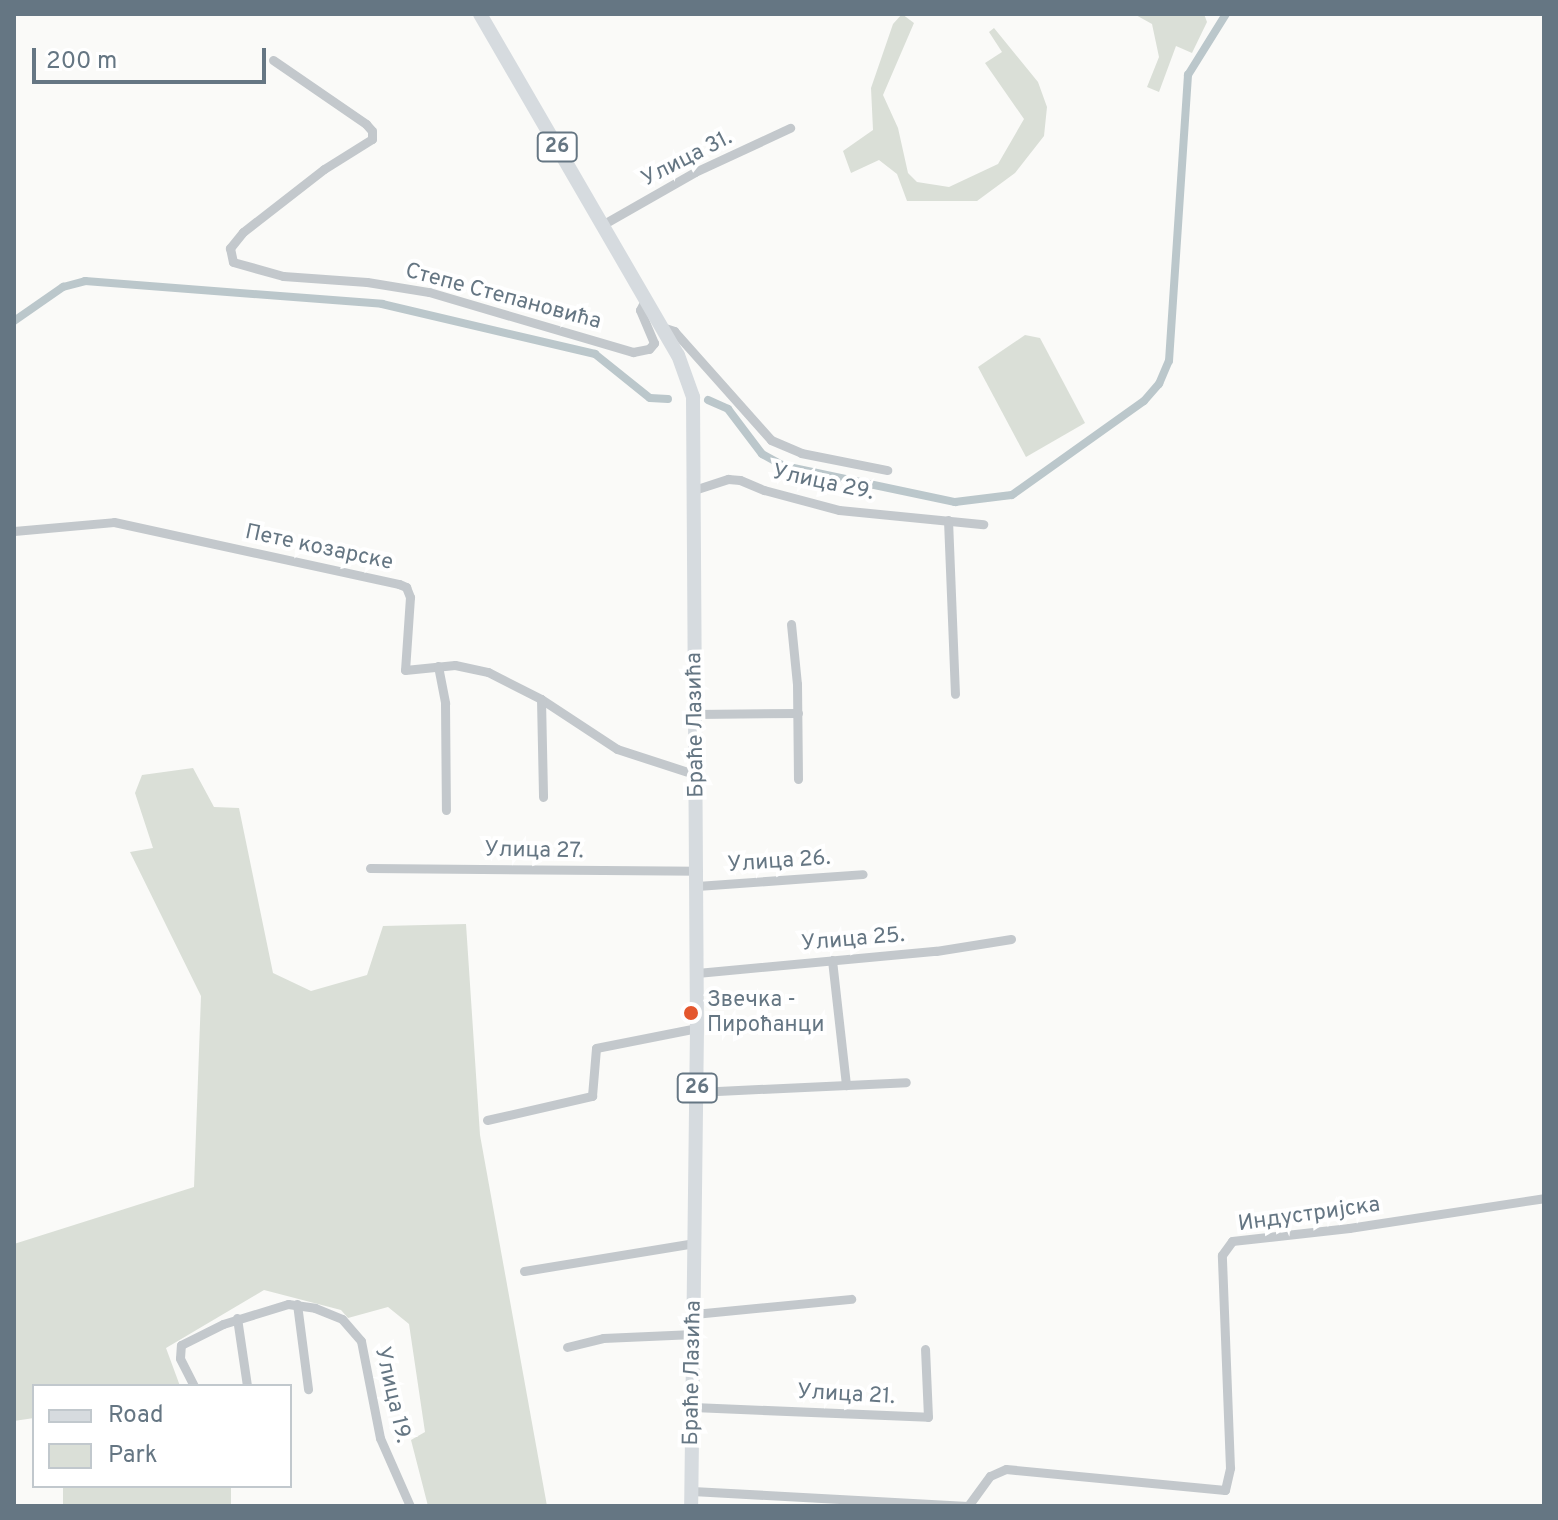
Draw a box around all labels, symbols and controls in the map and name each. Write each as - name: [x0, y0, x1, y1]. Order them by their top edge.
- scale bar: [36, 32, 270, 82]
- text: 200 m: [46, 47, 117, 77]
- street label: Улица 31.: [637, 125, 737, 193]
- road number: 26: [535, 131, 579, 163]
- street label: Степе Степановића: [402, 258, 604, 336]
- street label: Улица 29.: [770, 459, 876, 507]
- street label: Пете козарске: [243, 519, 395, 577]
- street label: Браће Лазића: [682, 652, 710, 798]
- street label: Улица 27.: [484, 837, 584, 865]
- street label: Улица 26.: [727, 845, 831, 879]
- street label: Улица 25.: [800, 922, 906, 958]
- place label: Звечка - Пироћанци: [707, 987, 824, 1038]
- marker: Звечка - Пироћанци: [682, 1004, 700, 1022]
- road number: 26: [675, 1072, 719, 1104]
- street label: Индустријска: [1236, 1192, 1382, 1238]
- street label: Браће Лазића: [679, 1300, 707, 1446]
- street label: Улица 19.: [368, 1344, 416, 1446]
- street label: Улица 21.: [796, 1379, 896, 1411]
- legend: [32, 1384, 292, 1488]
- text: Road: [108, 1401, 164, 1431]
- text: Park: [108, 1441, 158, 1471]

